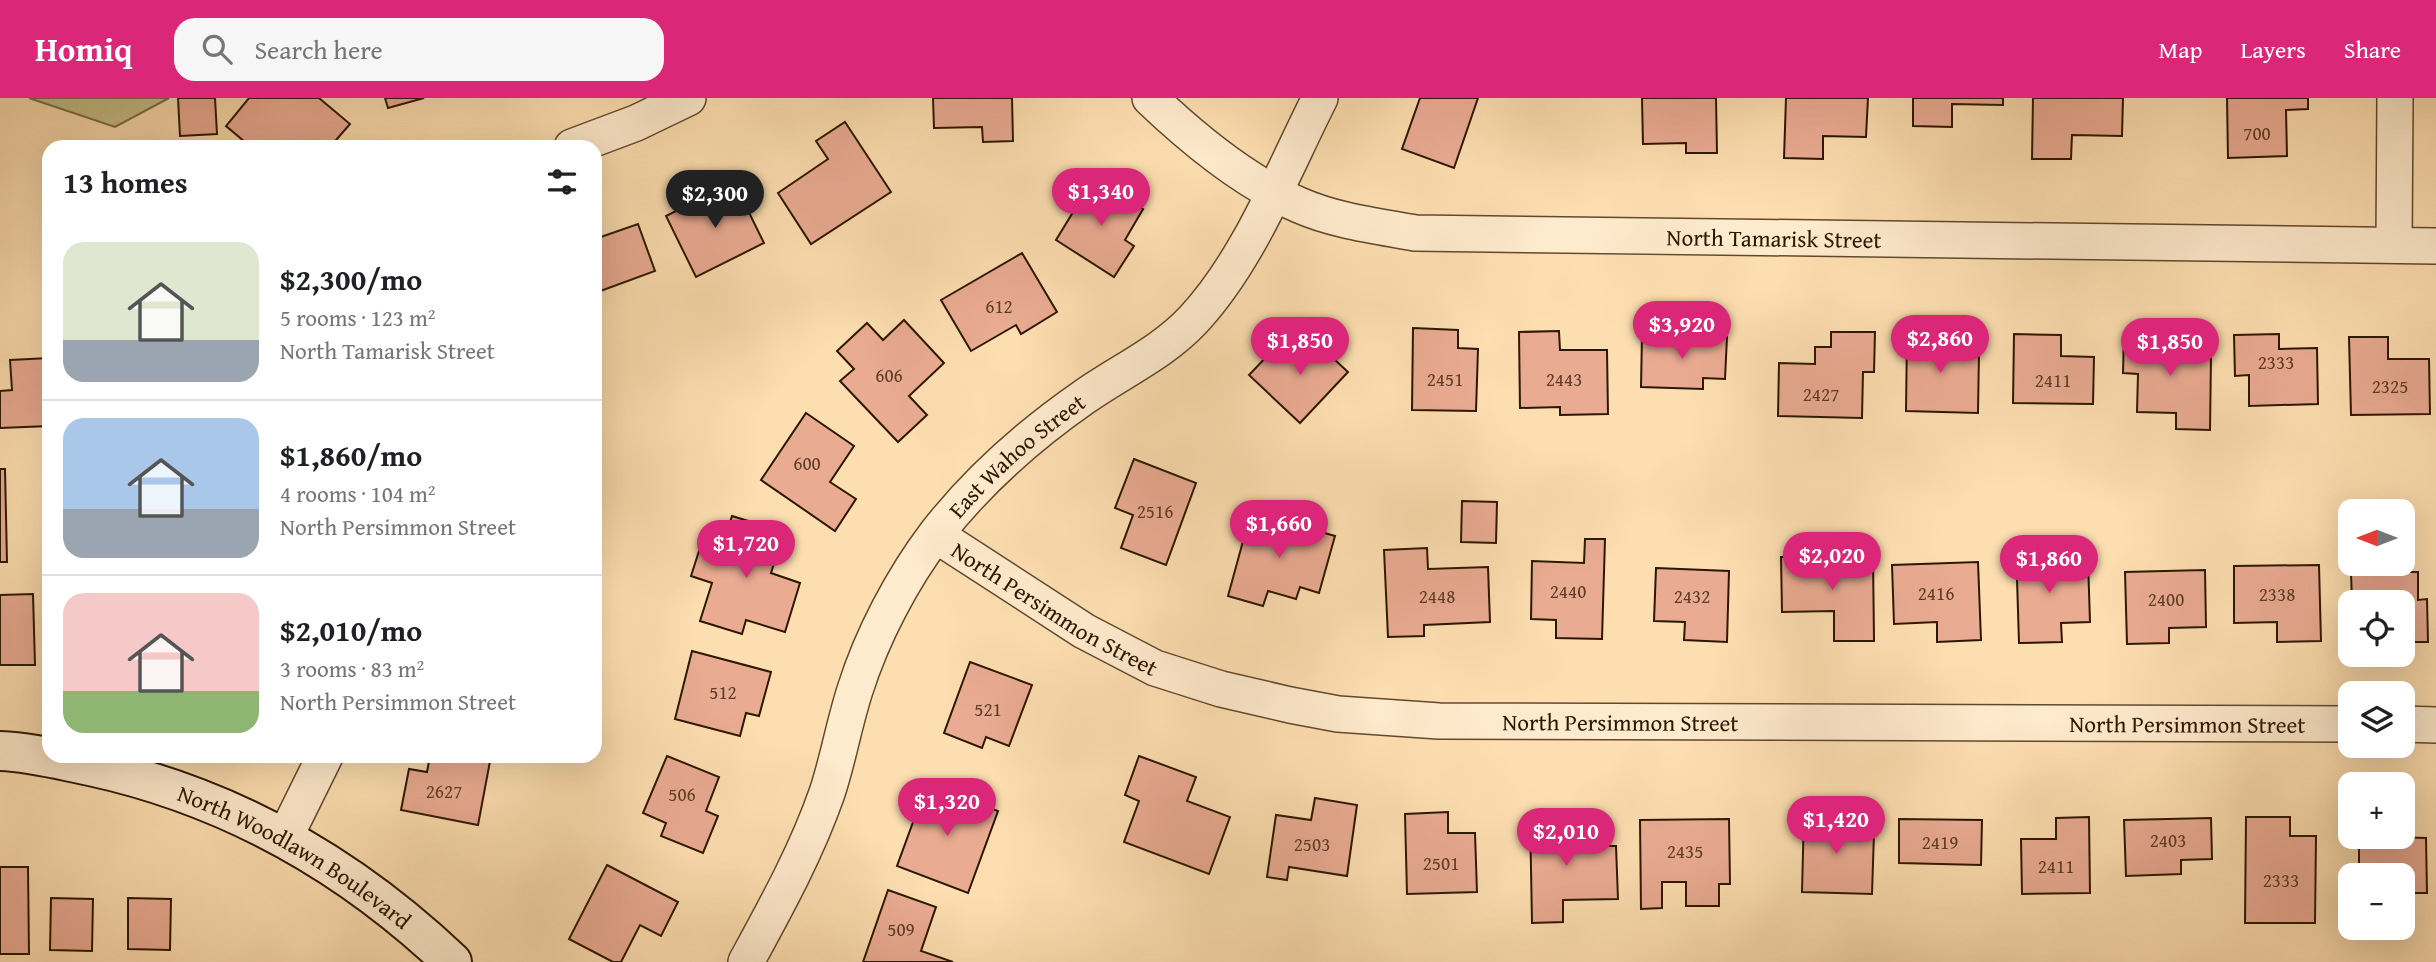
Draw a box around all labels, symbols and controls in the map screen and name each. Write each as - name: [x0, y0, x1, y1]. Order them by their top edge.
- search box: [174, 18, 664, 81]
- text: Homiq: [35, 25, 132, 73]
- icon: search: [198, 30, 236, 68]
- text: Search here: [254, 30, 383, 69]
- text: Map: [2159, 32, 2202, 67]
- text: Layers: [2240, 32, 2306, 67]
- text: Share: [2344, 32, 2401, 67]
- house number: 700: [2243, 119, 2271, 147]
- text: 13 homes: [63, 160, 188, 204]
- icon: filters: [543, 163, 581, 201]
- pin: $1,340: [1044, 169, 1158, 228]
- pin: $2,300: [658, 170, 772, 230]
- text: $1,340: [1068, 174, 1134, 207]
- text: $2,300: [682, 176, 748, 209]
- street label: North Tamarisk Street: [1666, 220, 1882, 255]
- text: $2,300/mo: [280, 257, 422, 301]
- icon: home: [119, 270, 203, 354]
- house number: 612: [985, 292, 1013, 320]
- text: 5 rooms · 123 m²: [280, 301, 435, 334]
- pin: $3,920: [1625, 302, 1739, 361]
- text: $3,920: [1649, 307, 1715, 340]
- pin: $2,860: [1883, 316, 1997, 375]
- pin: $1,850: [1243, 317, 1357, 377]
- pin: $1,850: [2113, 318, 2227, 378]
- text: $2,860: [1907, 321, 1973, 354]
- text: $1,850: [1267, 323, 1333, 356]
- text: $1,850: [2137, 324, 2203, 357]
- text: North Tamarisk Street: [280, 334, 495, 367]
- house number: 2333: [2258, 348, 2294, 376]
- house number: 606: [875, 361, 903, 389]
- house number: 2451: [1427, 365, 1463, 393]
- house number: 2443: [1546, 365, 1582, 393]
- house number: 2411: [2035, 366, 2071, 394]
- house number: 2325: [2372, 372, 2408, 400]
- house number: 2427: [1803, 380, 1839, 408]
- street label: East Wahoo Street: [940, 385, 1092, 525]
- text: $1,860/mo: [280, 433, 422, 477]
- icon: home: [119, 446, 203, 530]
- house number: 600: [793, 449, 821, 477]
- text: 4 rooms · 104 m²: [280, 477, 435, 510]
- house number: 2516: [1137, 497, 1173, 525]
- north arrow: [2338, 499, 2415, 576]
- map controls: [2338, 499, 2415, 940]
- pin: $1,660: [1222, 500, 1336, 560]
- text: $1,660: [1246, 506, 1312, 539]
- text: North Persimmon Street: [280, 510, 516, 543]
- pin: $1,720: [689, 520, 803, 580]
- text: $1,720: [713, 526, 779, 559]
- pin: $2,020: [1775, 532, 1889, 592]
- street label: North Persimmon Street: [945, 533, 1164, 683]
- pin: $1,860: [1992, 536, 2106, 595]
- text: $2,020: [1799, 538, 1865, 571]
- text: $1,860: [2016, 541, 2082, 574]
- house number: 2440: [1550, 577, 1586, 605]
- house number: 2416: [1918, 579, 1954, 607]
- house number: 2338: [2259, 580, 2295, 608]
- house number: 2448: [1419, 582, 1455, 610]
- house number: 2432: [1674, 582, 1710, 610]
- house number: 2400: [2148, 585, 2184, 613]
- button: locate: [2338, 590, 2415, 667]
- text: $2,010/mo: [280, 608, 422, 652]
- icon: home: [119, 621, 203, 705]
- text: 3 rooms · 83 m²: [280, 652, 424, 685]
- house number: 512: [709, 678, 737, 706]
- button: layers: [2338, 681, 2415, 758]
- text: North Persimmon Street: [280, 685, 516, 718]
- house number: 521: [974, 695, 1002, 723]
- street label: North Persimmon Street: [1502, 705, 1739, 738]
- street label: North Persimmon Street: [2069, 707, 2306, 740]
- button: +: [2338, 772, 2415, 849]
- street label: North Woodlawn Boulevard: [173, 776, 420, 937]
- house number: 2627: [426, 777, 462, 805]
- pin: $1,320: [890, 778, 1004, 838]
- house number: 506: [668, 780, 696, 808]
- text: $1,320: [914, 784, 980, 817]
- pin: $1,420: [1779, 796, 1893, 856]
- text: $1,420: [1803, 802, 1869, 835]
- pin: $2,010: [1509, 808, 1623, 868]
- text: $2,010: [1533, 814, 1599, 847]
- house number: 2403: [2150, 826, 2186, 854]
- house number: 2419: [1922, 828, 1958, 856]
- house number: 2503: [1294, 830, 1330, 858]
- house number: 2435: [1667, 837, 1703, 865]
- house number: 2501: [1423, 849, 1459, 877]
- house number: 2411: [2038, 852, 2074, 880]
- button: −: [2338, 863, 2415, 940]
- house number: 2333: [2263, 866, 2299, 894]
- house number: 509: [887, 915, 915, 943]

